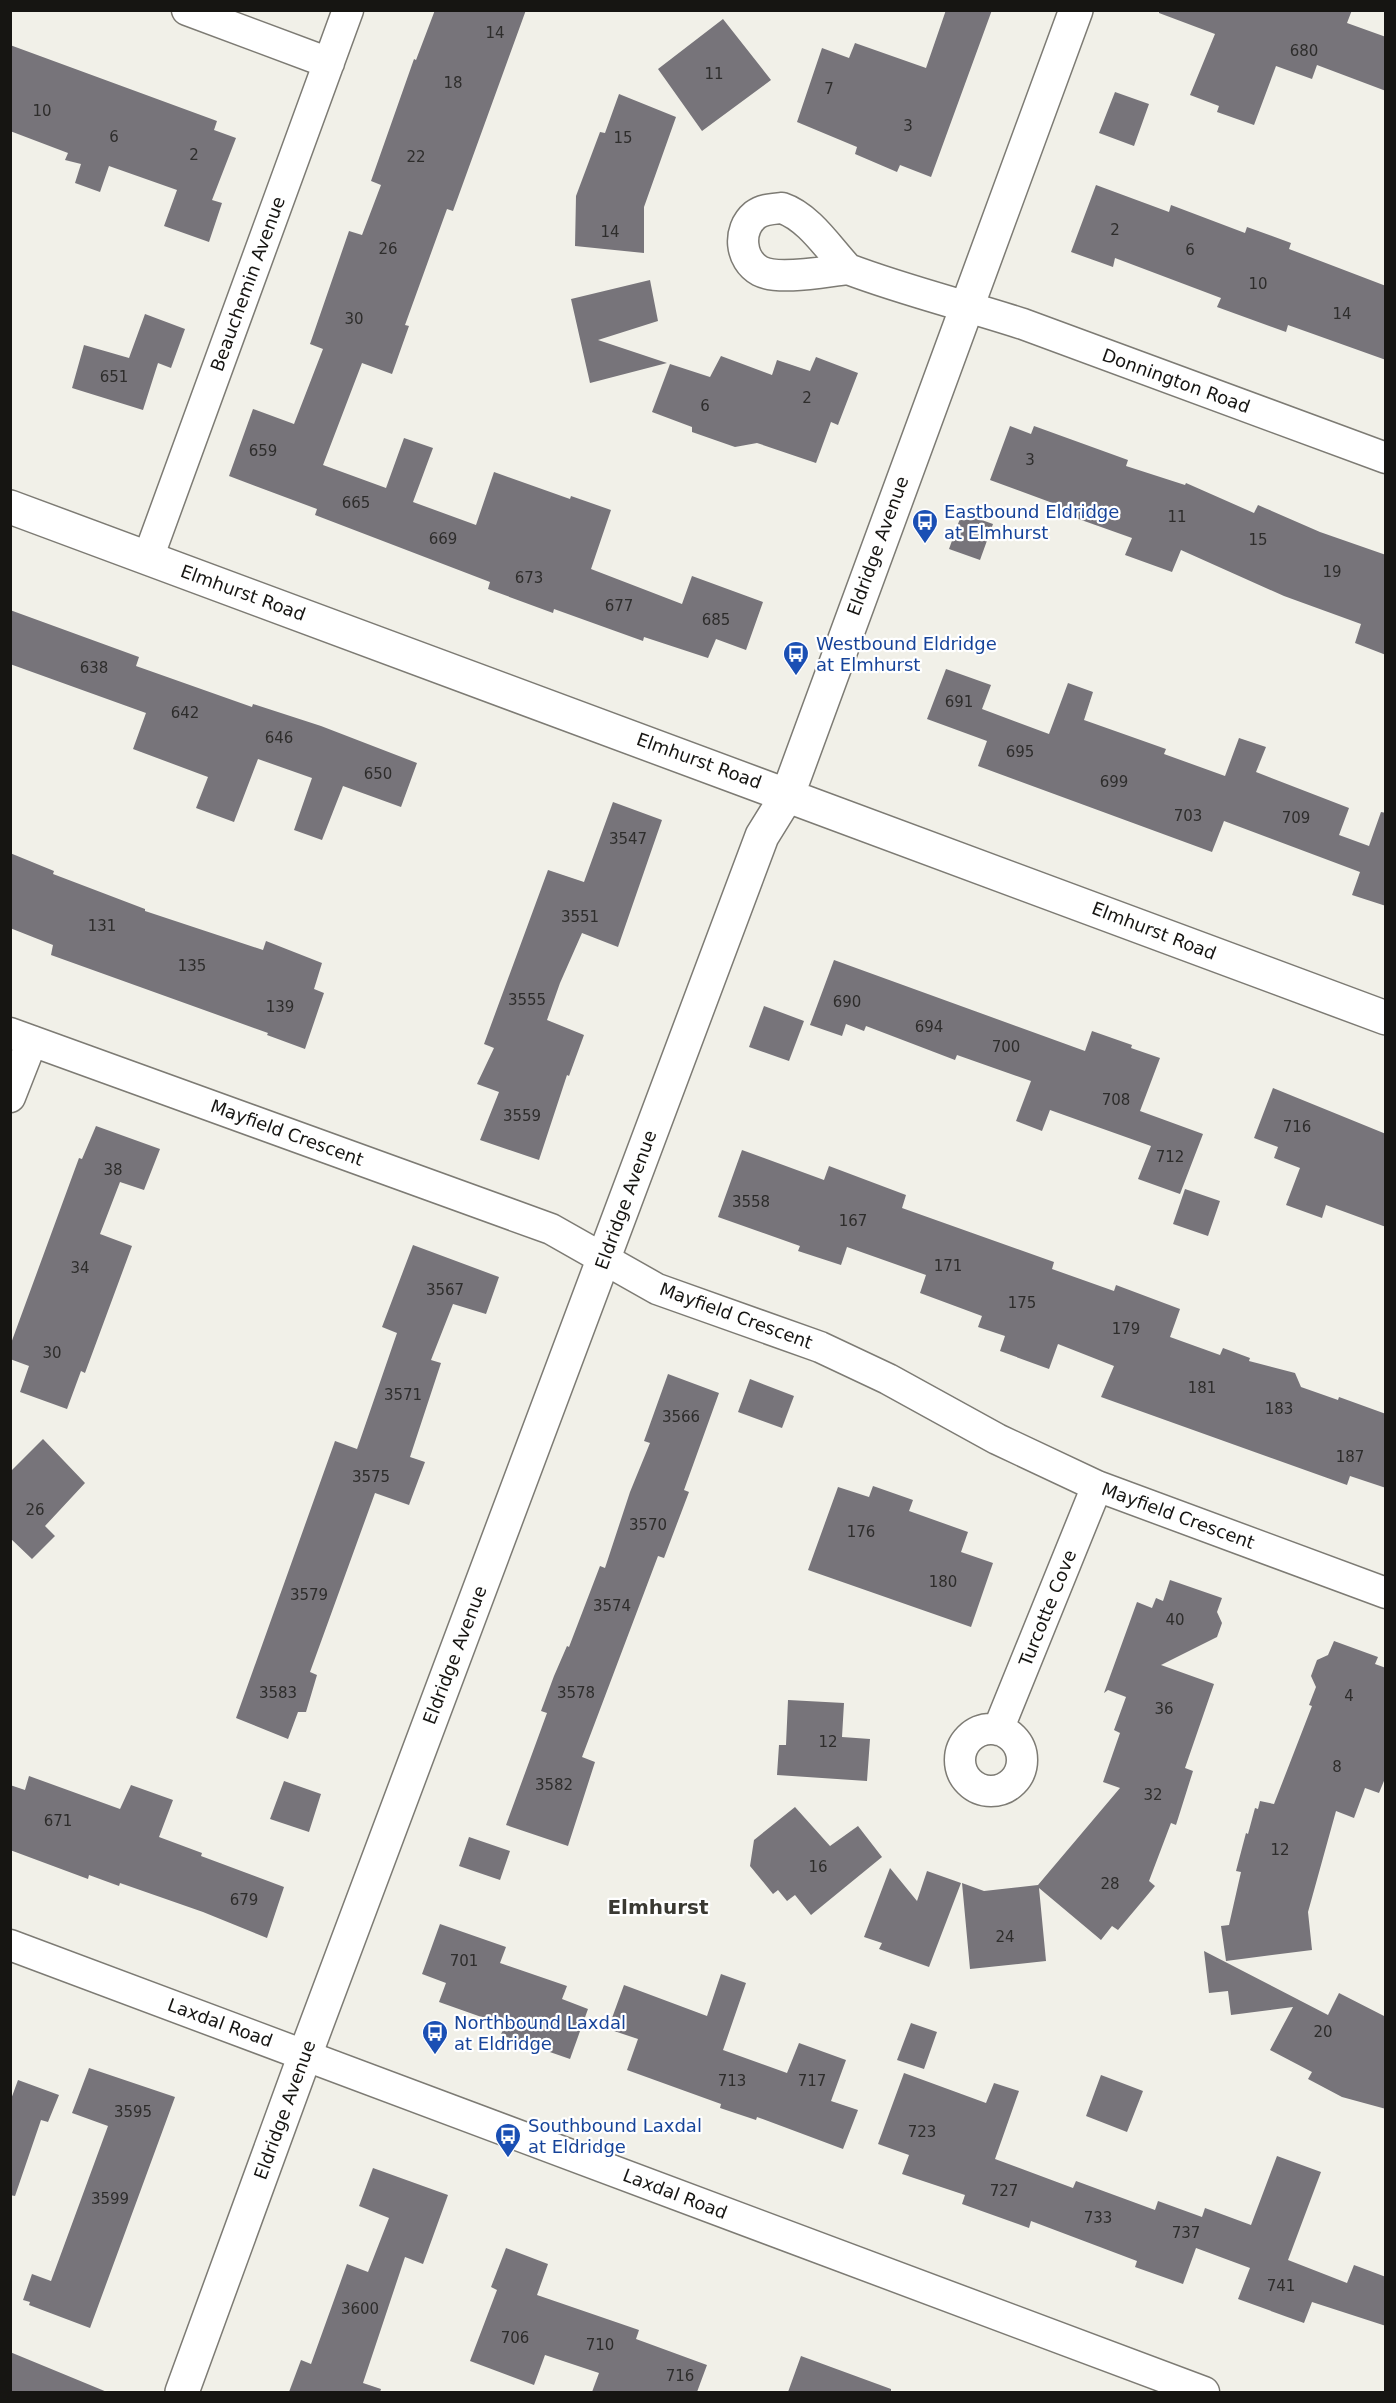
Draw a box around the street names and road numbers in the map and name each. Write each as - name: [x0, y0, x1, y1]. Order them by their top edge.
- street label: Beauchemin Avenue: [206, 193, 289, 374]
- street label: Donnington Road: [1099, 344, 1253, 417]
- street label: Eldridge Avenue: [843, 473, 912, 618]
- street label: Elmhurst Road: [178, 560, 309, 625]
- street label: Elmhurst Road: [634, 728, 765, 793]
- street label: Elmhurst Road: [1089, 897, 1219, 964]
- street label: Mayfield Crescent: [208, 1095, 367, 1170]
- street label: Eldridge Avenue: [591, 1127, 660, 1272]
- street label: Mayfield Crescent: [657, 1278, 816, 1353]
- street label: Mayfield Crescent: [1099, 1478, 1258, 1553]
- street label: Turcotte Cove: [1014, 1546, 1080, 1670]
- street label: Eldridge Avenue: [418, 1583, 491, 1727]
- street label: Laxdal Road: [165, 1994, 275, 2051]
- street label: Eldridge Avenue: [250, 2037, 319, 2182]
- street label: Laxdal Road: [620, 2164, 730, 2223]

